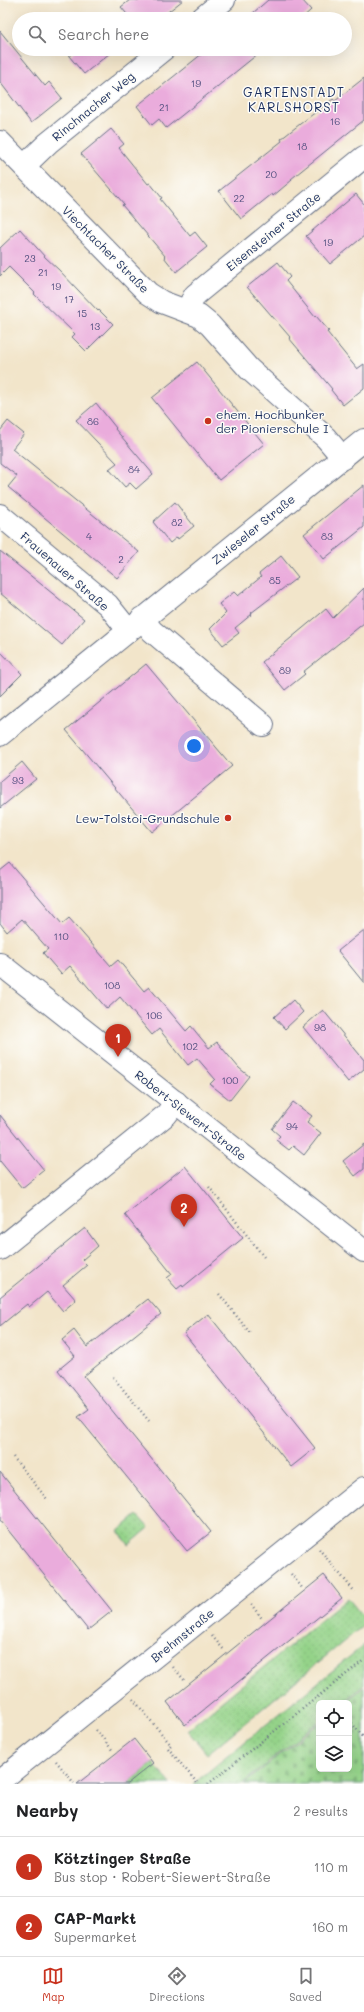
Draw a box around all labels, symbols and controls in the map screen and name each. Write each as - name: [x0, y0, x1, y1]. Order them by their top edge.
- search box: [12, 12, 352, 56]
- icon: search: [26, 23, 48, 45]
- text: Search here: [58, 24, 149, 44]
- street label: Rinchnacher Weg: [48, 68, 138, 144]
- house number: 19: [191, 76, 201, 90]
- district label: GARTENSTADT KARLSHORST: [243, 83, 345, 115]
- house number: 21: [159, 100, 169, 114]
- house number: 16: [330, 114, 340, 128]
- house number: 18: [297, 139, 307, 153]
- house number: 20: [265, 167, 277, 181]
- street label: Eisensteiner Straße: [222, 188, 324, 274]
- house number: 22: [233, 191, 245, 205]
- street label: Viechtacher Straße: [59, 202, 153, 296]
- house number: 19: [323, 235, 333, 249]
- house number: 23: [24, 251, 36, 265]
- house number: 21: [38, 265, 48, 279]
- house number: 19: [51, 279, 61, 293]
- house number: 17: [64, 292, 74, 306]
- house number: 15: [77, 306, 87, 320]
- house number: 13: [90, 319, 100, 333]
- place label: ehem. Hochbunker der Pionierschule I: [216, 406, 329, 436]
- house number: 86: [87, 414, 99, 428]
- marker: ehem. Hochbunker der Pionierschule I: [203, 416, 213, 426]
- house number: 84: [128, 462, 140, 476]
- street label: Zwieseler Straße: [208, 490, 298, 568]
- house number: 82: [171, 515, 183, 529]
- street label: Frauenauer Straße: [17, 528, 113, 614]
- house number: 4: [86, 529, 92, 543]
- house number: 83: [321, 529, 333, 543]
- house number: 2: [118, 552, 124, 566]
- house number: 85: [269, 573, 281, 587]
- house number: 89: [279, 663, 291, 677]
- your location: [184, 736, 204, 756]
- house number: 93: [12, 773, 24, 787]
- place label: Lew-Tolstoi-Grundschule: [76, 810, 220, 826]
- marker: Lew-Tolstoi-Grundschule: [223, 813, 233, 823]
- house number: 110: [53, 929, 69, 943]
- house number: 108: [104, 978, 120, 992]
- house number: 106: [146, 1008, 162, 1022]
- house number: 98: [314, 1020, 326, 1034]
- pin: 1: [105, 1024, 131, 1057]
- house number: 102: [182, 1039, 198, 1053]
- street label: Robert-Siewert-Straße: [132, 1066, 250, 1164]
- house number: 100: [222, 1073, 238, 1087]
- house number: 94: [286, 1119, 298, 1133]
- pin: 2: [171, 1194, 197, 1227]
- street label: Brehmstraße: [147, 1605, 217, 1665]
- map controls: [316, 1700, 352, 1772]
- button: locate: [316, 1700, 352, 1736]
- button: layers: [316, 1736, 352, 1772]
- text: Nearby: [16, 1799, 78, 1821]
- text: 2 results: [293, 1802, 348, 1819]
- text: Kötztinger Straße: [54, 1848, 191, 1868]
- text: 1: [26, 1858, 32, 1875]
- text: 110 m: [314, 1858, 348, 1875]
- text: Bus stop · Robert-Siewert-Straße: [54, 1868, 271, 1885]
- text: CAP-Markt: [54, 1908, 136, 1928]
- text: 2: [25, 1918, 33, 1935]
- text: 160 m: [312, 1918, 348, 1935]
- text: Supermarket: [54, 1928, 137, 1945]
- tab: Map: [42, 1965, 65, 2004]
- tab: Directions: [149, 1965, 205, 2004]
- tab: Saved: [289, 1965, 322, 2004]

